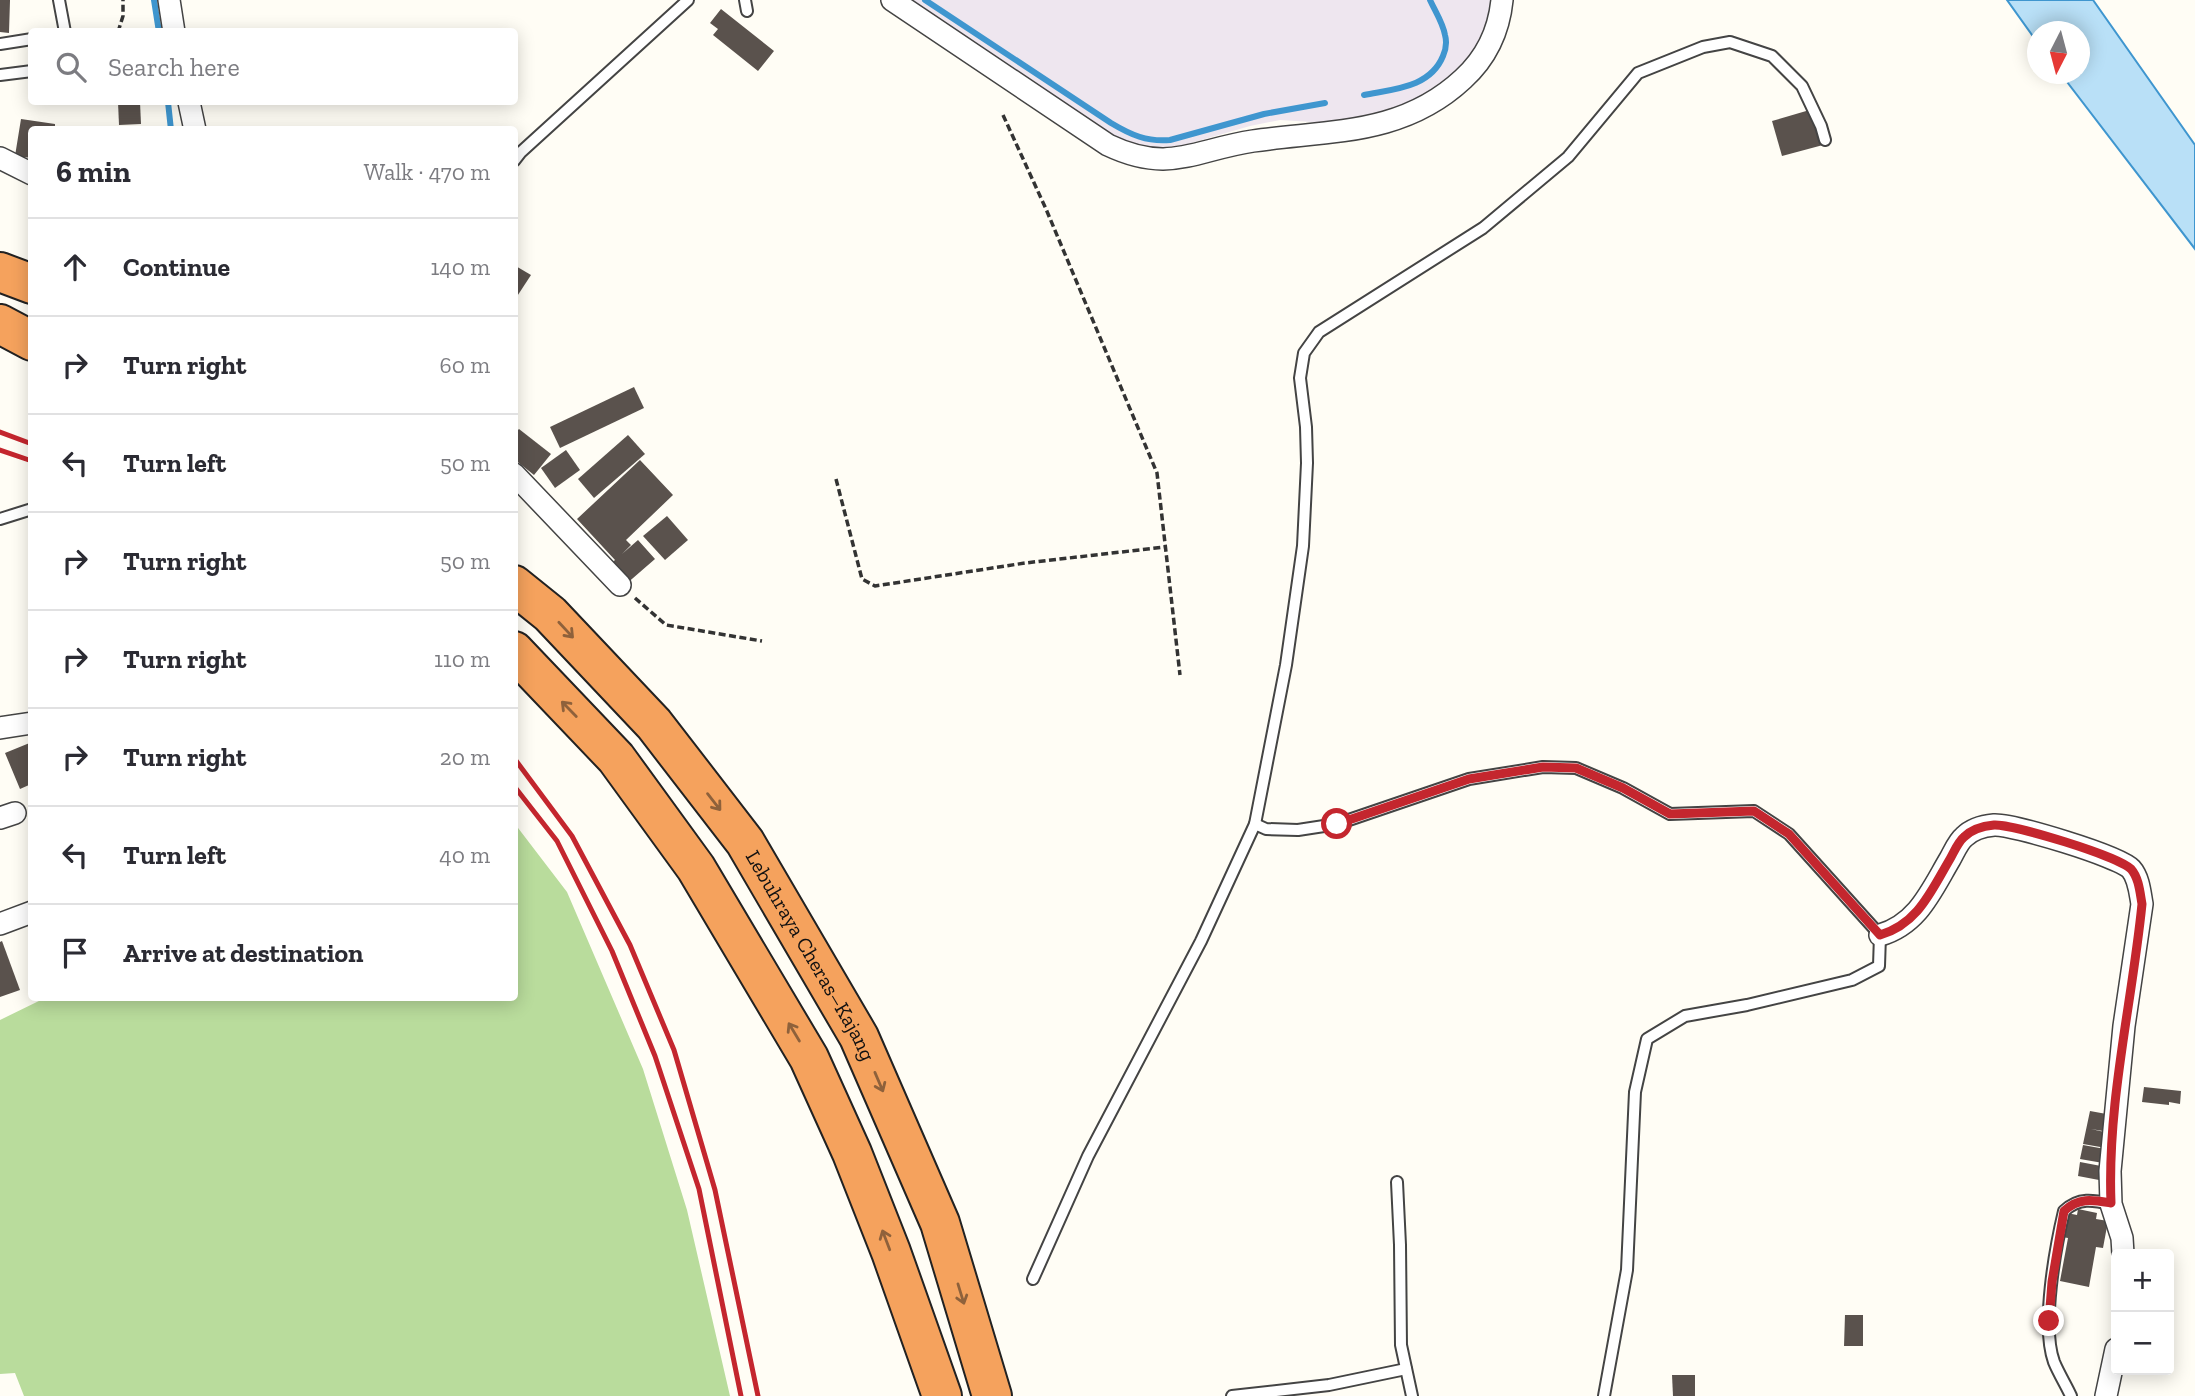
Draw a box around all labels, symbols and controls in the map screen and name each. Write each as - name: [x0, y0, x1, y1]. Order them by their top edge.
- north arrow: [2027, 21, 2090, 84]
- search box: [28, 28, 518, 105]
- icon: search: [52, 48, 90, 86]
- text: Search here: [108, 51, 240, 83]
- text: 6 min: [56, 154, 131, 190]
- text: Walk · 470 m: [364, 158, 490, 186]
- icon: ahead: [56, 248, 94, 286]
- text: Continue: [123, 251, 230, 283]
- text: 140 m: [430, 253, 490, 281]
- icon: right: [56, 346, 94, 384]
- text: Turn right: [123, 349, 246, 381]
- text: 60 m: [439, 351, 490, 379]
- icon: left: [56, 444, 94, 482]
- text: Turn left: [123, 447, 226, 479]
- text: 50 m: [440, 449, 490, 477]
- icon: right: [56, 542, 94, 580]
- text: Turn right: [123, 545, 246, 577]
- text: 50 m: [440, 547, 490, 575]
- one-way arrow: [557, 621, 574, 638]
- icon: right: [56, 640, 94, 678]
- text: Turn right: [123, 643, 246, 675]
- text: 110 m: [434, 645, 490, 673]
- one-way arrow: [561, 701, 578, 718]
- icon: right: [56, 738, 94, 776]
- text: Turn right: [123, 741, 246, 773]
- text: 20 m: [440, 743, 490, 771]
- one-way arrow: [707, 792, 722, 811]
- route start: [1321, 808, 1352, 839]
- icon: left: [56, 836, 94, 874]
- text: Turn left: [123, 839, 226, 871]
- text: 40 m: [439, 841, 490, 869]
- street label: Lebuhraya Cheras–Kajang: [741, 846, 881, 1065]
- icon: arrive: [56, 934, 94, 972]
- text: Arrive at destination: [123, 937, 363, 969]
- one-way arrow: [786, 1023, 800, 1043]
- one-way arrow: [873, 1071, 886, 1092]
- one-way arrow: [878, 1229, 891, 1251]
- map controls: [2111, 1249, 2174, 1375]
- button: +: [2111, 1249, 2174, 1312]
- one-way arrow: [955, 1283, 968, 1305]
- route end: [2033, 1305, 2064, 1336]
- button: −: [2111, 1312, 2174, 1375]

